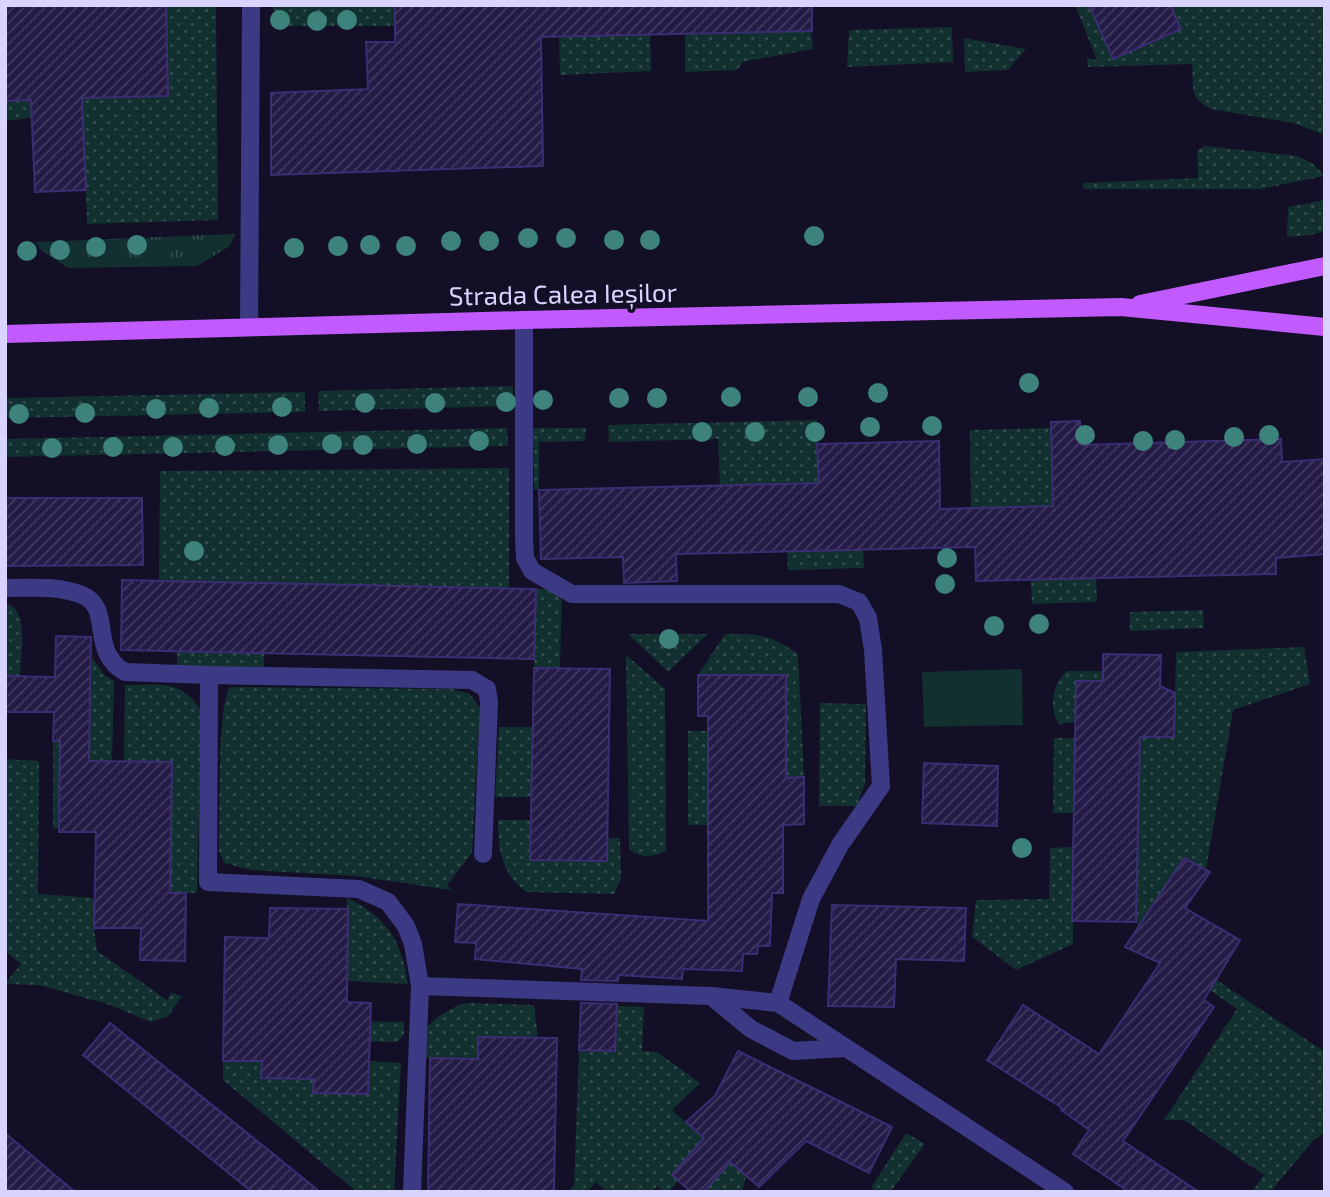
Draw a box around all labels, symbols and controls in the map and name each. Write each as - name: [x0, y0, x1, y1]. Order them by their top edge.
- street label: Strada Calea Ieșilor: [449, 276, 677, 312]

